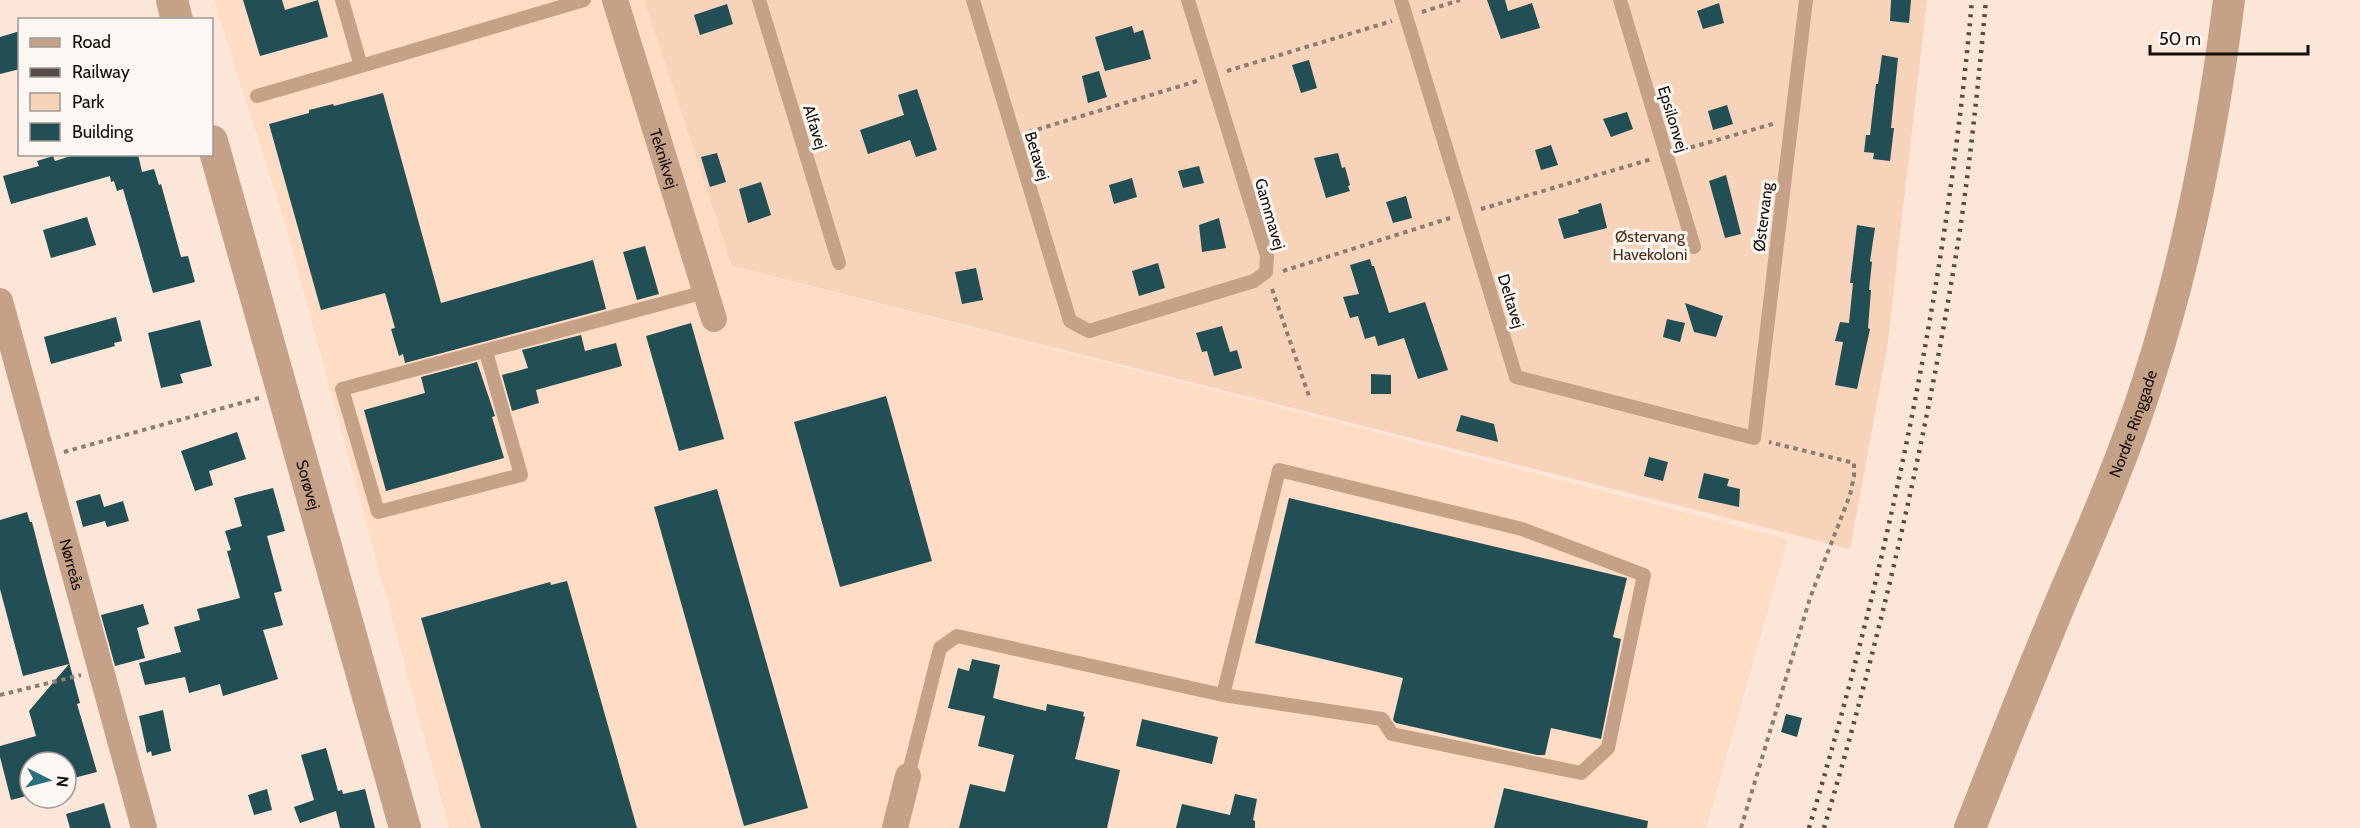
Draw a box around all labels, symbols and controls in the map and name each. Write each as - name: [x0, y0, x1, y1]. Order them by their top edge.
- legend: [18, 18, 213, 156]
- scale bar: [2150, 18, 2308, 56]
- text: 50 m: [2159, 28, 2201, 50]
- text: Road: [72, 31, 111, 53]
- text: Railway: [72, 61, 130, 83]
- street label: Epsilonvej: [1654, 84, 1692, 154]
- text: Park: [72, 91, 105, 113]
- street label: Alfavej: [799, 102, 831, 152]
- text: Building: [72, 121, 134, 143]
- street label: Teknikvej: [646, 126, 682, 191]
- street label: Betavej: [1021, 129, 1053, 183]
- street label: Gammavej: [1251, 176, 1289, 252]
- street label: Østervang: [1749, 180, 1777, 253]
- park label: Østervang Havekoloni: [1613, 227, 1687, 264]
- street label: Deltavej: [1494, 272, 1528, 330]
- street label: Nordre Ringgade: [2105, 367, 2160, 480]
- street label: Sorøvej: [293, 458, 325, 512]
- street label: Nørreås: [56, 537, 88, 592]
- north arrow: [18, 750, 78, 810]
- text: N: [52, 775, 72, 788]

